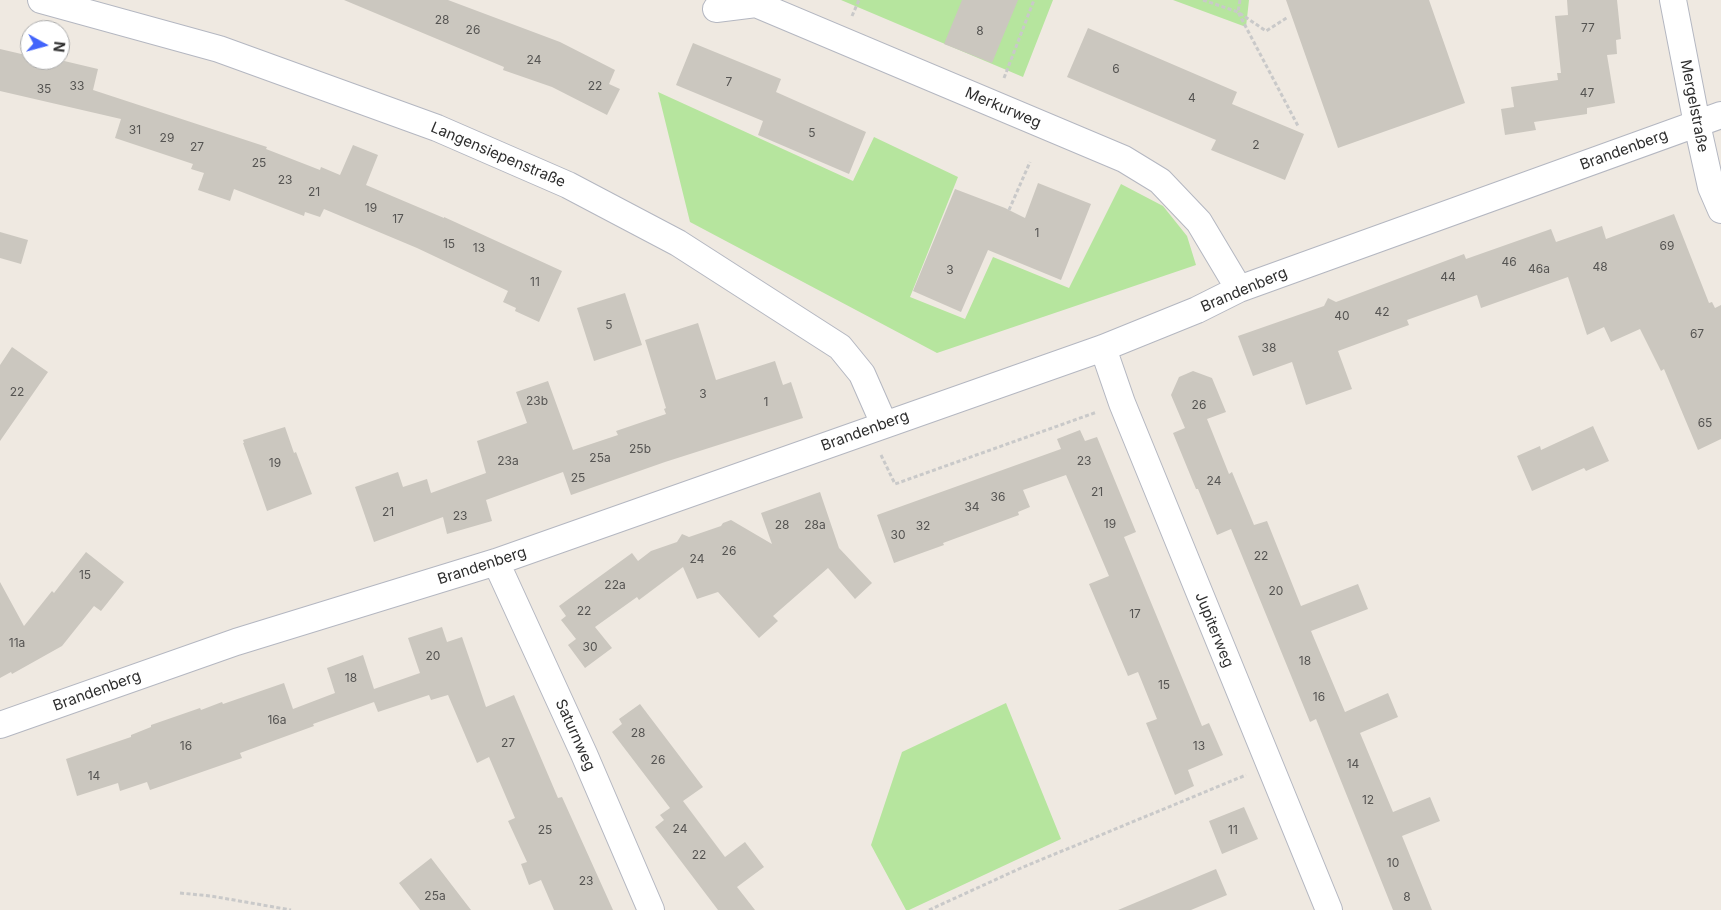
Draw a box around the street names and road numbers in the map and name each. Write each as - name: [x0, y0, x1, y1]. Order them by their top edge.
- street label: Mergelstraße: [1676, 58, 1712, 154]
- street label: Merkurweg: [962, 84, 1044, 132]
- street label: Langensiepenstraße: [428, 118, 568, 192]
- street label: Brandenberg: [1578, 126, 1670, 174]
- street label: Brandenberg: [1198, 264, 1290, 316]
- street label: Brandenberg: [819, 407, 911, 455]
- street label: Brandenberg: [435, 543, 529, 589]
- street label: Jupiterweg: [1191, 590, 1237, 670]
- street label: Brandenberg: [51, 667, 143, 715]
- street label: Saturnweg: [551, 696, 599, 774]

